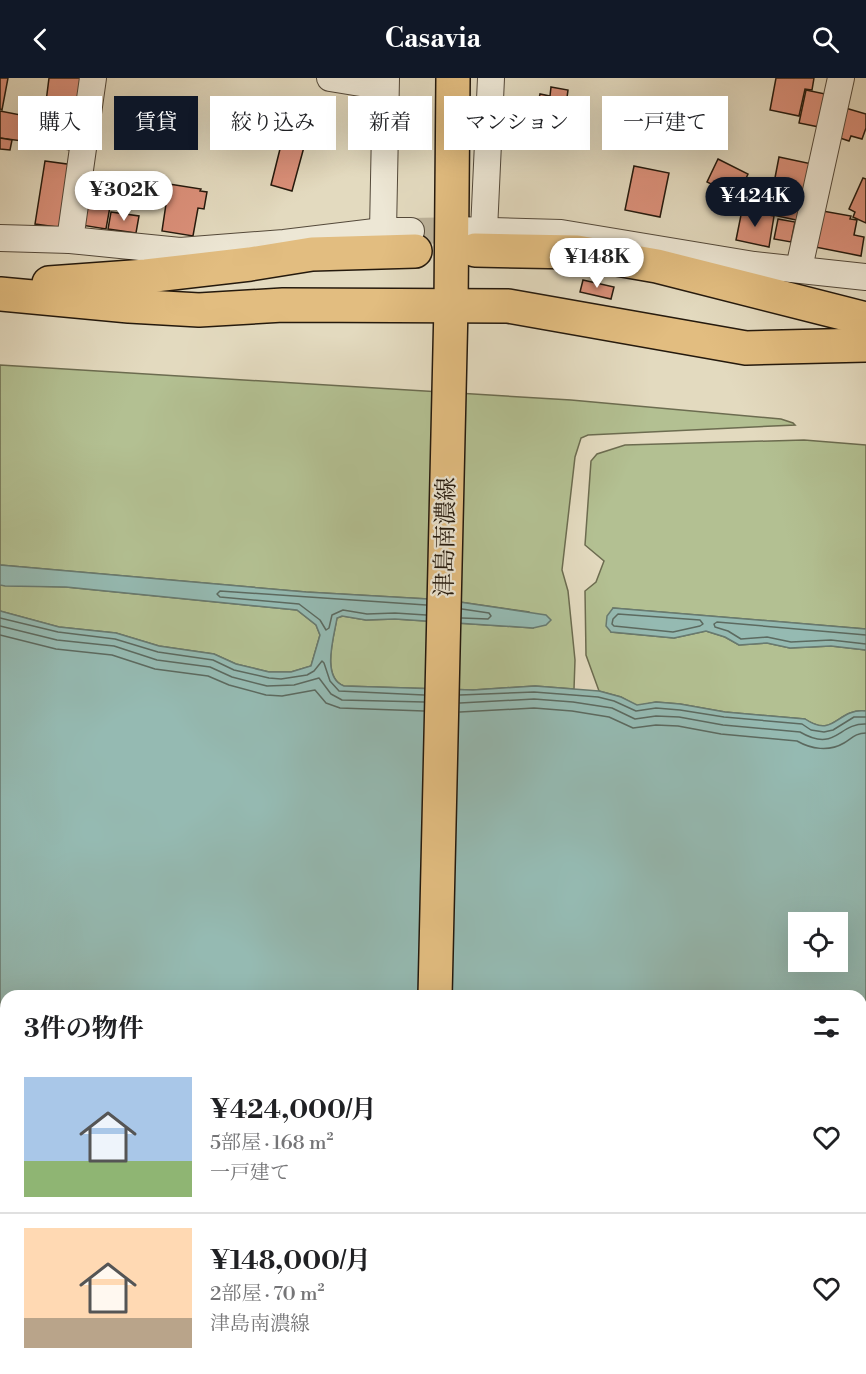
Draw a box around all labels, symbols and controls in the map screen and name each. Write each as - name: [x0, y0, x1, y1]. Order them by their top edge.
- text: Casavia: [385, 22, 481, 56]
- icon: back: [24, 23, 57, 56]
- icon: search: [809, 23, 842, 56]
- chip: 購入: [18, 96, 102, 150]
- chip: 賃貸: [114, 96, 198, 150]
- chip: 絞り込み: [210, 96, 336, 150]
- chip: 新着: [348, 96, 432, 150]
- chip: マンション: [444, 96, 590, 150]
- chip: 一戸建て: [602, 96, 728, 150]
- pin: ¥302K: [82, 171, 166, 222]
- pin: ¥424K: [713, 177, 797, 228]
- text: ¥302K: [89, 178, 159, 203]
- text: ¥424K: [720, 184, 791, 209]
- pin: ¥148K: [555, 238, 639, 289]
- text: ¥148K: [564, 245, 630, 270]
- street label: 津島南濃線: [430, 477, 462, 597]
- map controls: [788, 912, 848, 972]
- button: locate: [788, 912, 848, 972]
- icon: filters: [810, 1010, 843, 1043]
- text: 3件の物件: [24, 1013, 144, 1045]
- text: ¥424,000/月: [210, 1094, 377, 1126]
- icon: home: [72, 1101, 144, 1173]
- icon: heart: [810, 1121, 843, 1154]
- text: 5部屋 · 168 m²: [210, 1131, 334, 1156]
- text: 一戸建て: [210, 1161, 290, 1186]
- text: ¥148,000/月: [210, 1245, 371, 1277]
- icon: home: [72, 1252, 144, 1324]
- icon: heart: [810, 1272, 843, 1305]
- text: 2部屋 · 70 m²: [210, 1282, 324, 1307]
- text: 津島南濃線: [210, 1312, 310, 1337]

